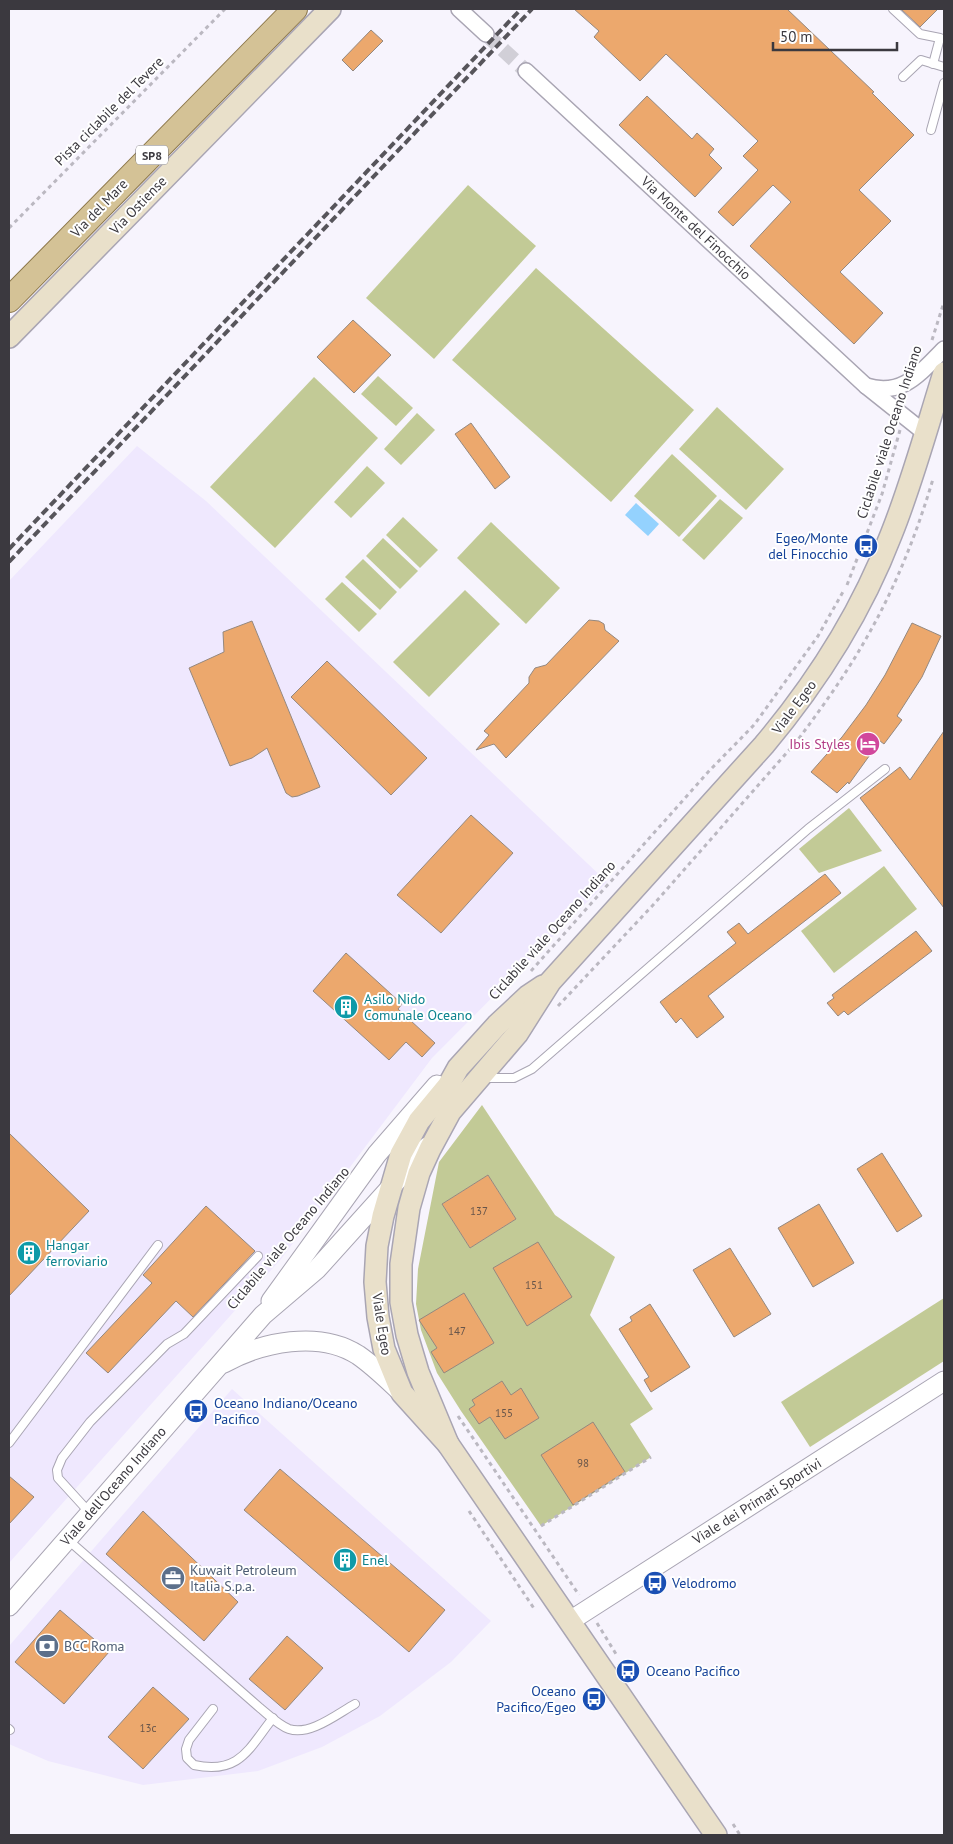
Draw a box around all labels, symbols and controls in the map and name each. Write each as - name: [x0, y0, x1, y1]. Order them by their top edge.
- scale bar: [773, 20, 897, 52]
- text: 50 m: [780, 27, 813, 46]
- street label: Pista ciclabile del Tevere: [51, 53, 167, 169]
- road number: SP8: [136, 146, 168, 164]
- street label: Via Ostiense: [105, 172, 170, 239]
- street label: Via Monte del Finocchio: [637, 172, 755, 284]
- street label: Via del Mare: [66, 175, 131, 242]
- street label: Ciclabile viale Oceano Indiano: [852, 343, 926, 521]
- place label: Egeo/Monte del Finocchio: [768, 529, 848, 563]
- bus stop icon: Egeo/Monte del Finocchio: [853, 533, 879, 559]
- street label: Viale Egeo: [767, 676, 820, 738]
- hotel icon: Ibis Styles: [855, 731, 881, 757]
- place label: Ibis Styles: [789, 735, 850, 753]
- street label: Ciclabile viale Oceano Indiano: [485, 857, 619, 1003]
- place label: Asilo Nido Comunale Oceano: [364, 990, 472, 1024]
- building icon: Asilo Nido Comunale Oceano: [333, 994, 359, 1020]
- street label: Ciclabile viale Oceano Indiano: [223, 1163, 353, 1313]
- house number: 137: [470, 1204, 488, 1218]
- place label: Hangar ferroviario: [46, 1236, 108, 1270]
- building icon: Hangar ferroviario: [16, 1240, 42, 1266]
- house number: 151: [525, 1278, 543, 1292]
- street label: Viale Egeo: [368, 1290, 396, 1357]
- house number: 147: [448, 1324, 466, 1338]
- place label: Oceano Indiano/Oceano Pacifico: [214, 1394, 357, 1428]
- bus stop icon: Oceano Indiano/Oceano Pacifico: [183, 1398, 209, 1424]
- house number: 155: [495, 1406, 513, 1420]
- street label: Viale dell'Oceano Indiano: [56, 1423, 170, 1550]
- street label: Viale dei Primati Sportivi: [688, 1454, 825, 1549]
- house number: 98: [577, 1456, 589, 1470]
- building icon: Enel: [332, 1547, 358, 1573]
- place label: Enel: [362, 1551, 388, 1569]
- place label: Kuwait Petroleum Italia S.p.a.: [190, 1561, 297, 1595]
- office icon: Kuwait Petroleum Italia S.p.a.: [160, 1565, 186, 1591]
- bus stop icon: Velodromo: [642, 1570, 668, 1596]
- place label: Velodromo: [671, 1574, 737, 1592]
- bank icon: BCC Roma: [34, 1633, 60, 1659]
- place label: BCC Roma: [64, 1637, 125, 1655]
- bus stop icon: Oceano Pacifico: [615, 1658, 641, 1684]
- place label: Oceano Pacifico: [646, 1662, 740, 1680]
- place label: Oceano Pacifico/Egeo: [496, 1682, 576, 1716]
- bus stop icon: Oceano Pacifico/Egeo: [581, 1686, 607, 1712]
- house number: 13с: [140, 1721, 157, 1735]

